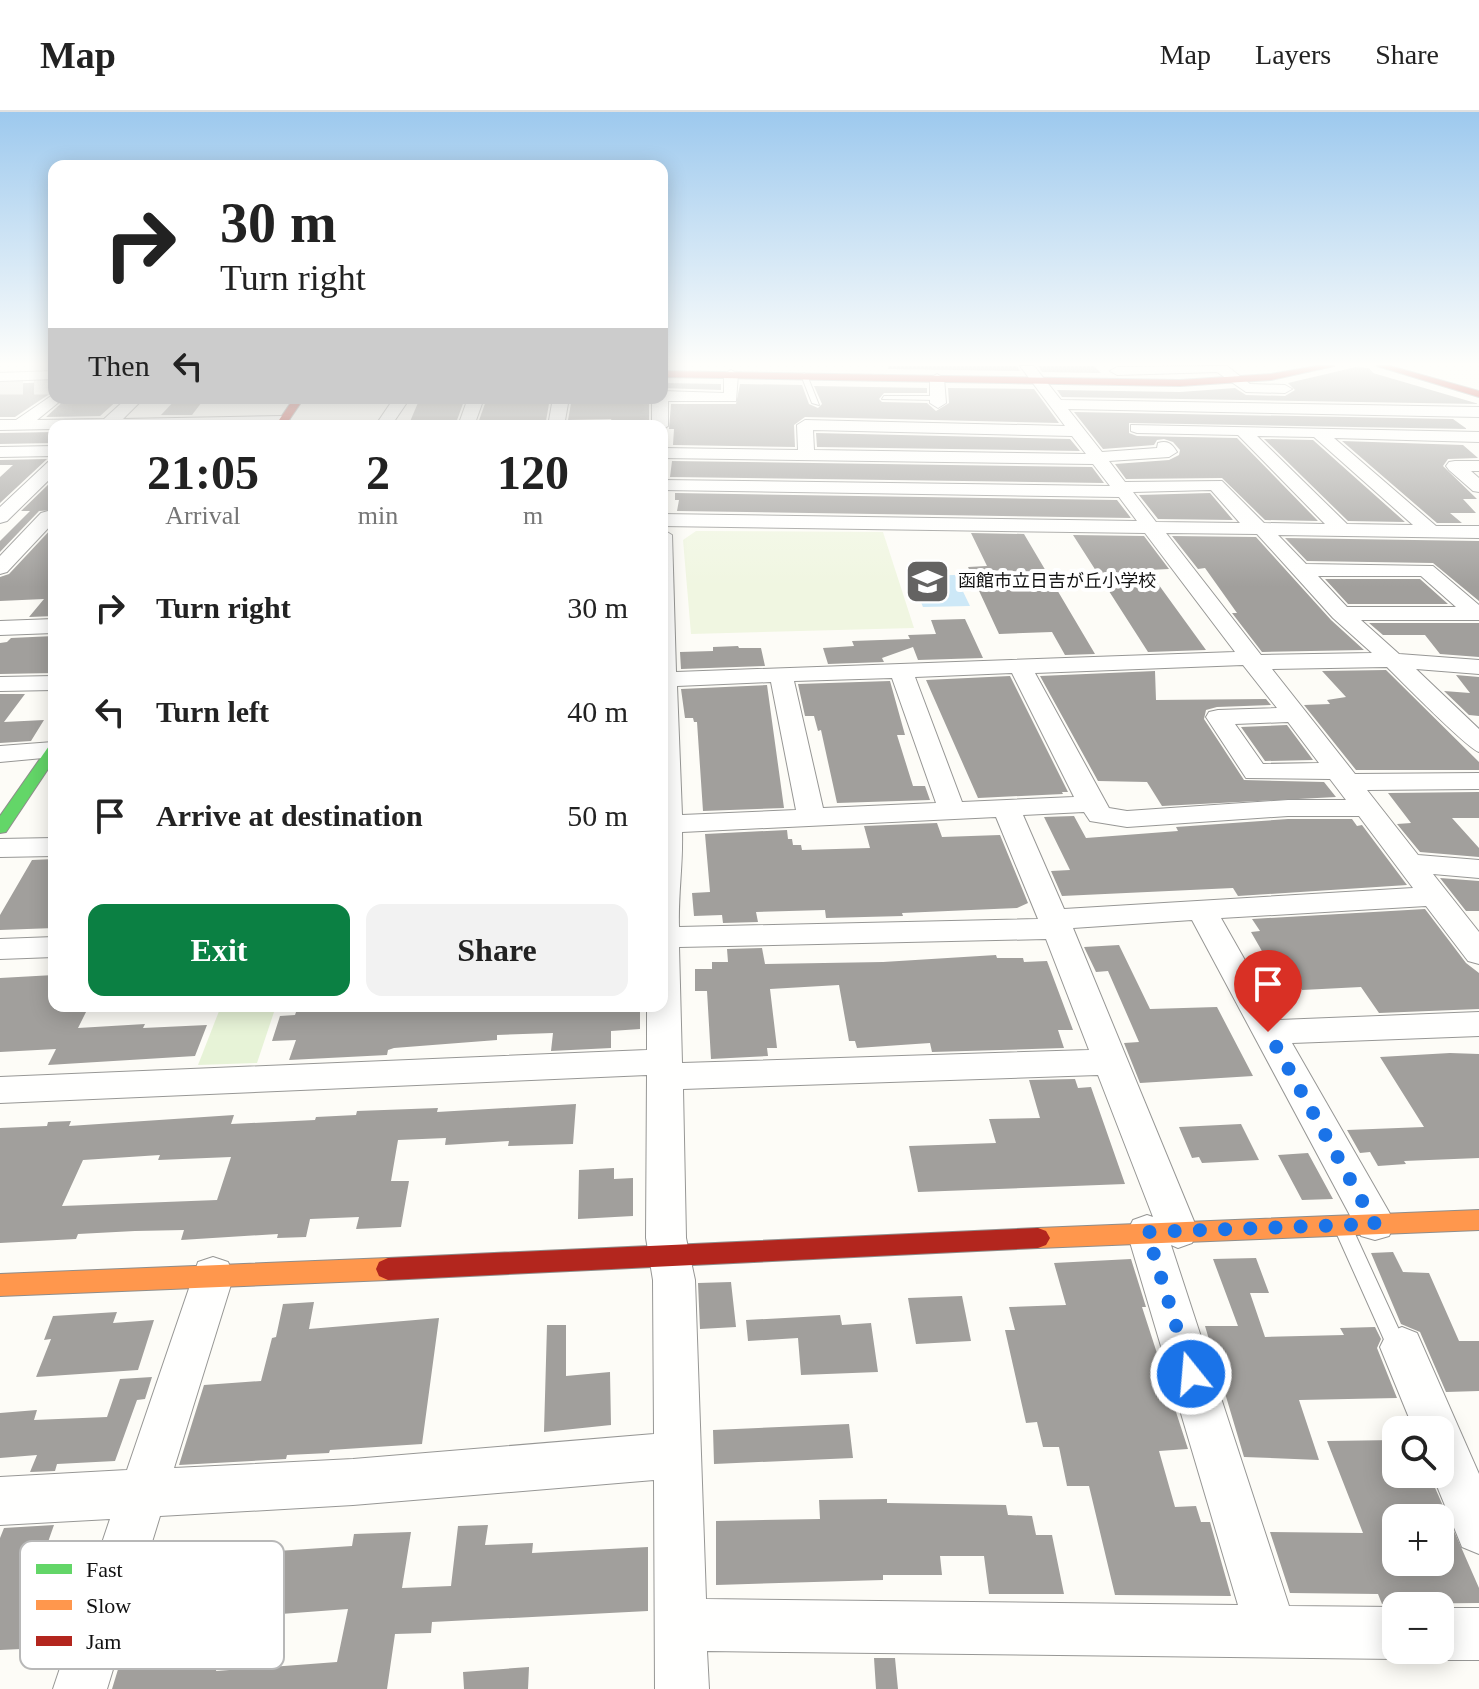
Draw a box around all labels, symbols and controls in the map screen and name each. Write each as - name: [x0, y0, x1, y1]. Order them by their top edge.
- text: Map: [40, 34, 116, 76]
- text: Map: [1160, 39, 1211, 70]
- text: Layers: [1255, 39, 1331, 70]
- text: Share: [1375, 39, 1439, 70]
- icon: right: [88, 192, 192, 296]
- text: 30 m: [220, 192, 337, 254]
- text: Turn right: [220, 258, 366, 298]
- icon: left: [166, 344, 210, 388]
- text: Then: [88, 349, 150, 382]
- text: 21:05: [147, 446, 259, 499]
- text: 2: [366, 446, 390, 499]
- text: 120: [497, 446, 569, 499]
- text: Arrival: [165, 501, 240, 530]
- text: min: [358, 501, 398, 530]
- text: m: [523, 501, 543, 530]
- school or university icon: 函館市立日吉が丘小学校: [903, 557, 951, 605]
- place label: 函館市立日吉が丘小学校: [958, 571, 1156, 591]
- icon: right: [88, 586, 132, 630]
- text: Turn right: [156, 591, 291, 624]
- text: 30 m: [567, 591, 628, 624]
- icon: left: [88, 690, 132, 734]
- text: Turn left: [156, 695, 269, 728]
- text: 40 m: [567, 695, 628, 728]
- icon: arrive: [88, 794, 132, 838]
- text: Arrive at destination: [156, 799, 423, 832]
- text: 50 m: [567, 799, 628, 832]
- button: Exit: [88, 904, 350, 996]
- button: Share: [366, 904, 628, 996]
- pin: [1234, 950, 1302, 1032]
- icon: arrive: [1246, 962, 1290, 1006]
- position arrow: [1149, 1332, 1233, 1416]
- map controls: [1382, 1416, 1454, 1664]
- button: search: [1382, 1416, 1454, 1488]
- button: +: [1382, 1504, 1454, 1576]
- legend: [20, 1541, 284, 1669]
- text: Fast: [86, 1557, 123, 1582]
- button: −: [1382, 1592, 1454, 1664]
- text: Slow: [86, 1593, 131, 1618]
- text: Jam: [86, 1629, 121, 1654]

